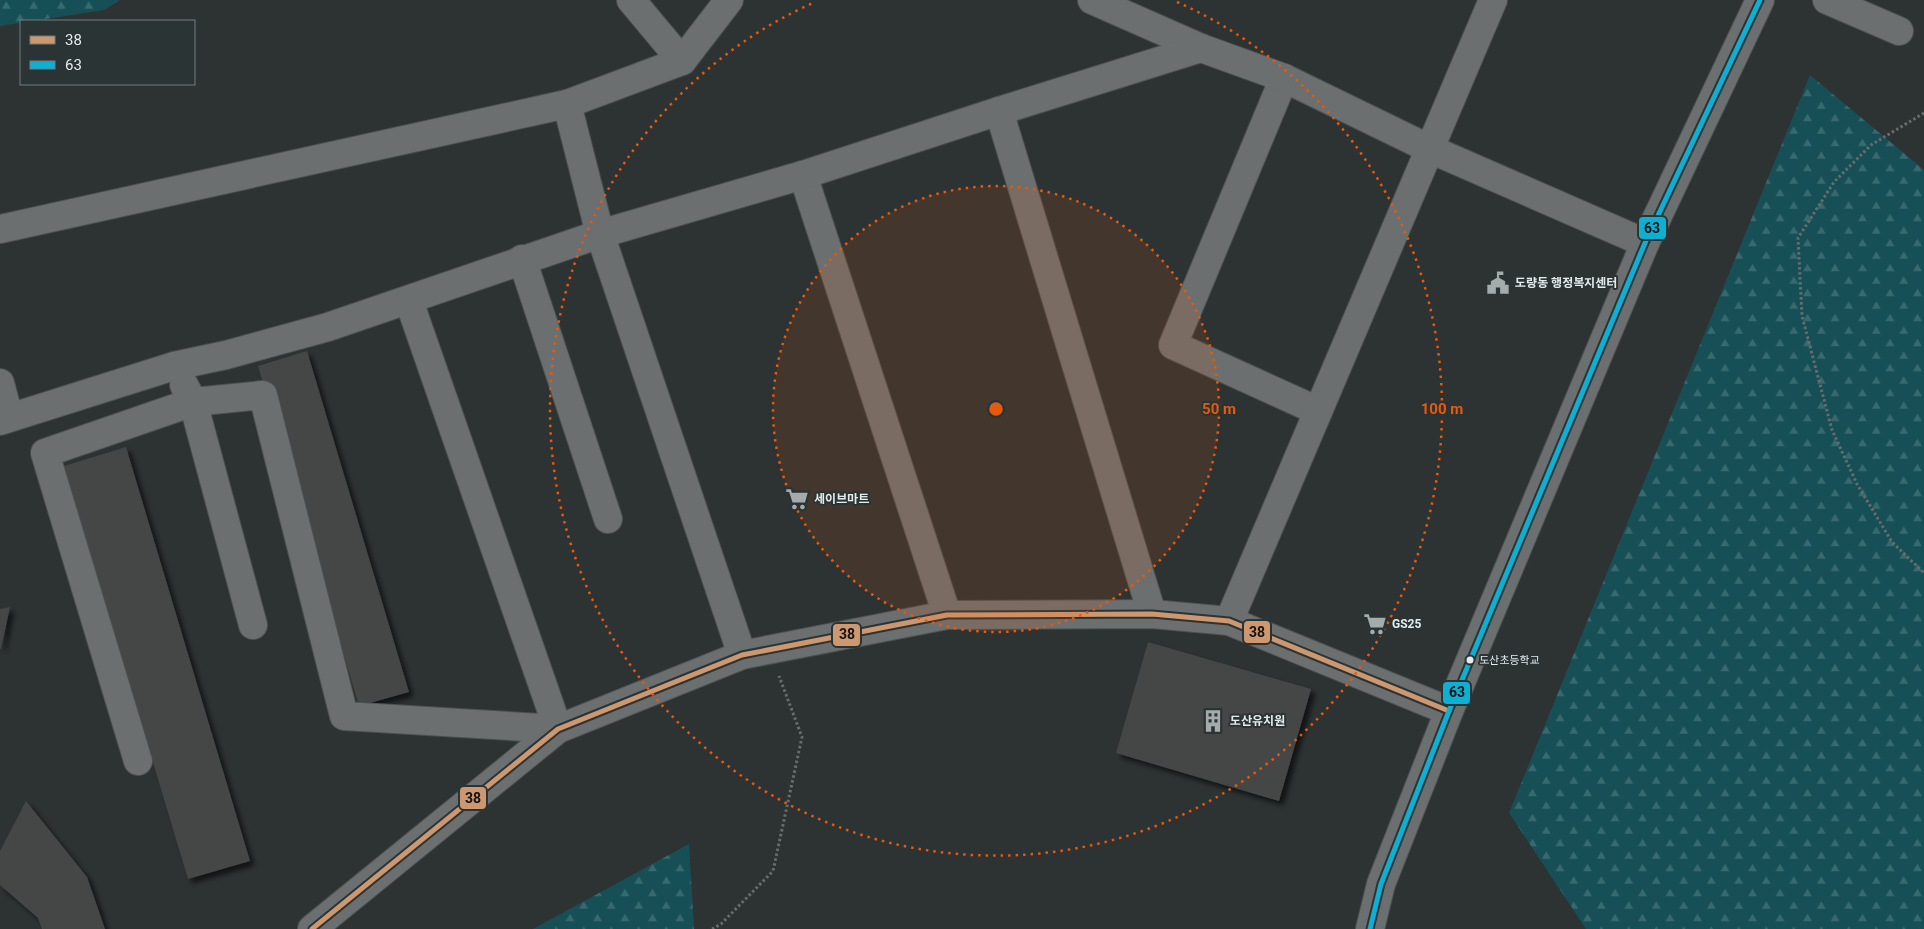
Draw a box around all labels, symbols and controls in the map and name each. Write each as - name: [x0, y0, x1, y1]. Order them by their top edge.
- legend: [20, 20, 195, 85]
- text: 38: [65, 31, 82, 49]
- text: 63: [65, 56, 82, 74]
- line badge: 63: [1638, 216, 1667, 240]
- text: 63: [1644, 220, 1660, 236]
- public building icon: 도량동 행정복지센터: [1485, 270, 1511, 296]
- place label: 도량동 행정복지센터: [1515, 276, 1617, 290]
- centre of rings: [987, 400, 1005, 418]
- text: 50 m: [1202, 400, 1236, 418]
- text: 100 m: [1421, 400, 1463, 418]
- supermarket icon: 세이브마트: [784, 486, 810, 512]
- place label: 세이브마트: [814, 492, 869, 506]
- supermarket icon: GS25: [1362, 611, 1388, 637]
- place label: GS25: [1392, 617, 1421, 631]
- line badge: 38: [1243, 620, 1271, 644]
- line badge: 38: [832, 623, 861, 647]
- text: 38: [1249, 624, 1265, 640]
- text: 38: [839, 626, 855, 642]
- place label: 도산초등학교: [1479, 654, 1540, 667]
- marker: 도산초등학교: [1465, 655, 1475, 665]
- line badge: 63: [1442, 681, 1471, 705]
- text: 63: [1449, 684, 1465, 700]
- building icon: 도산유치원: [1200, 708, 1226, 734]
- place label: 도산유치원: [1230, 714, 1285, 728]
- line badge: 38: [459, 786, 487, 810]
- text: 38: [465, 790, 481, 806]

